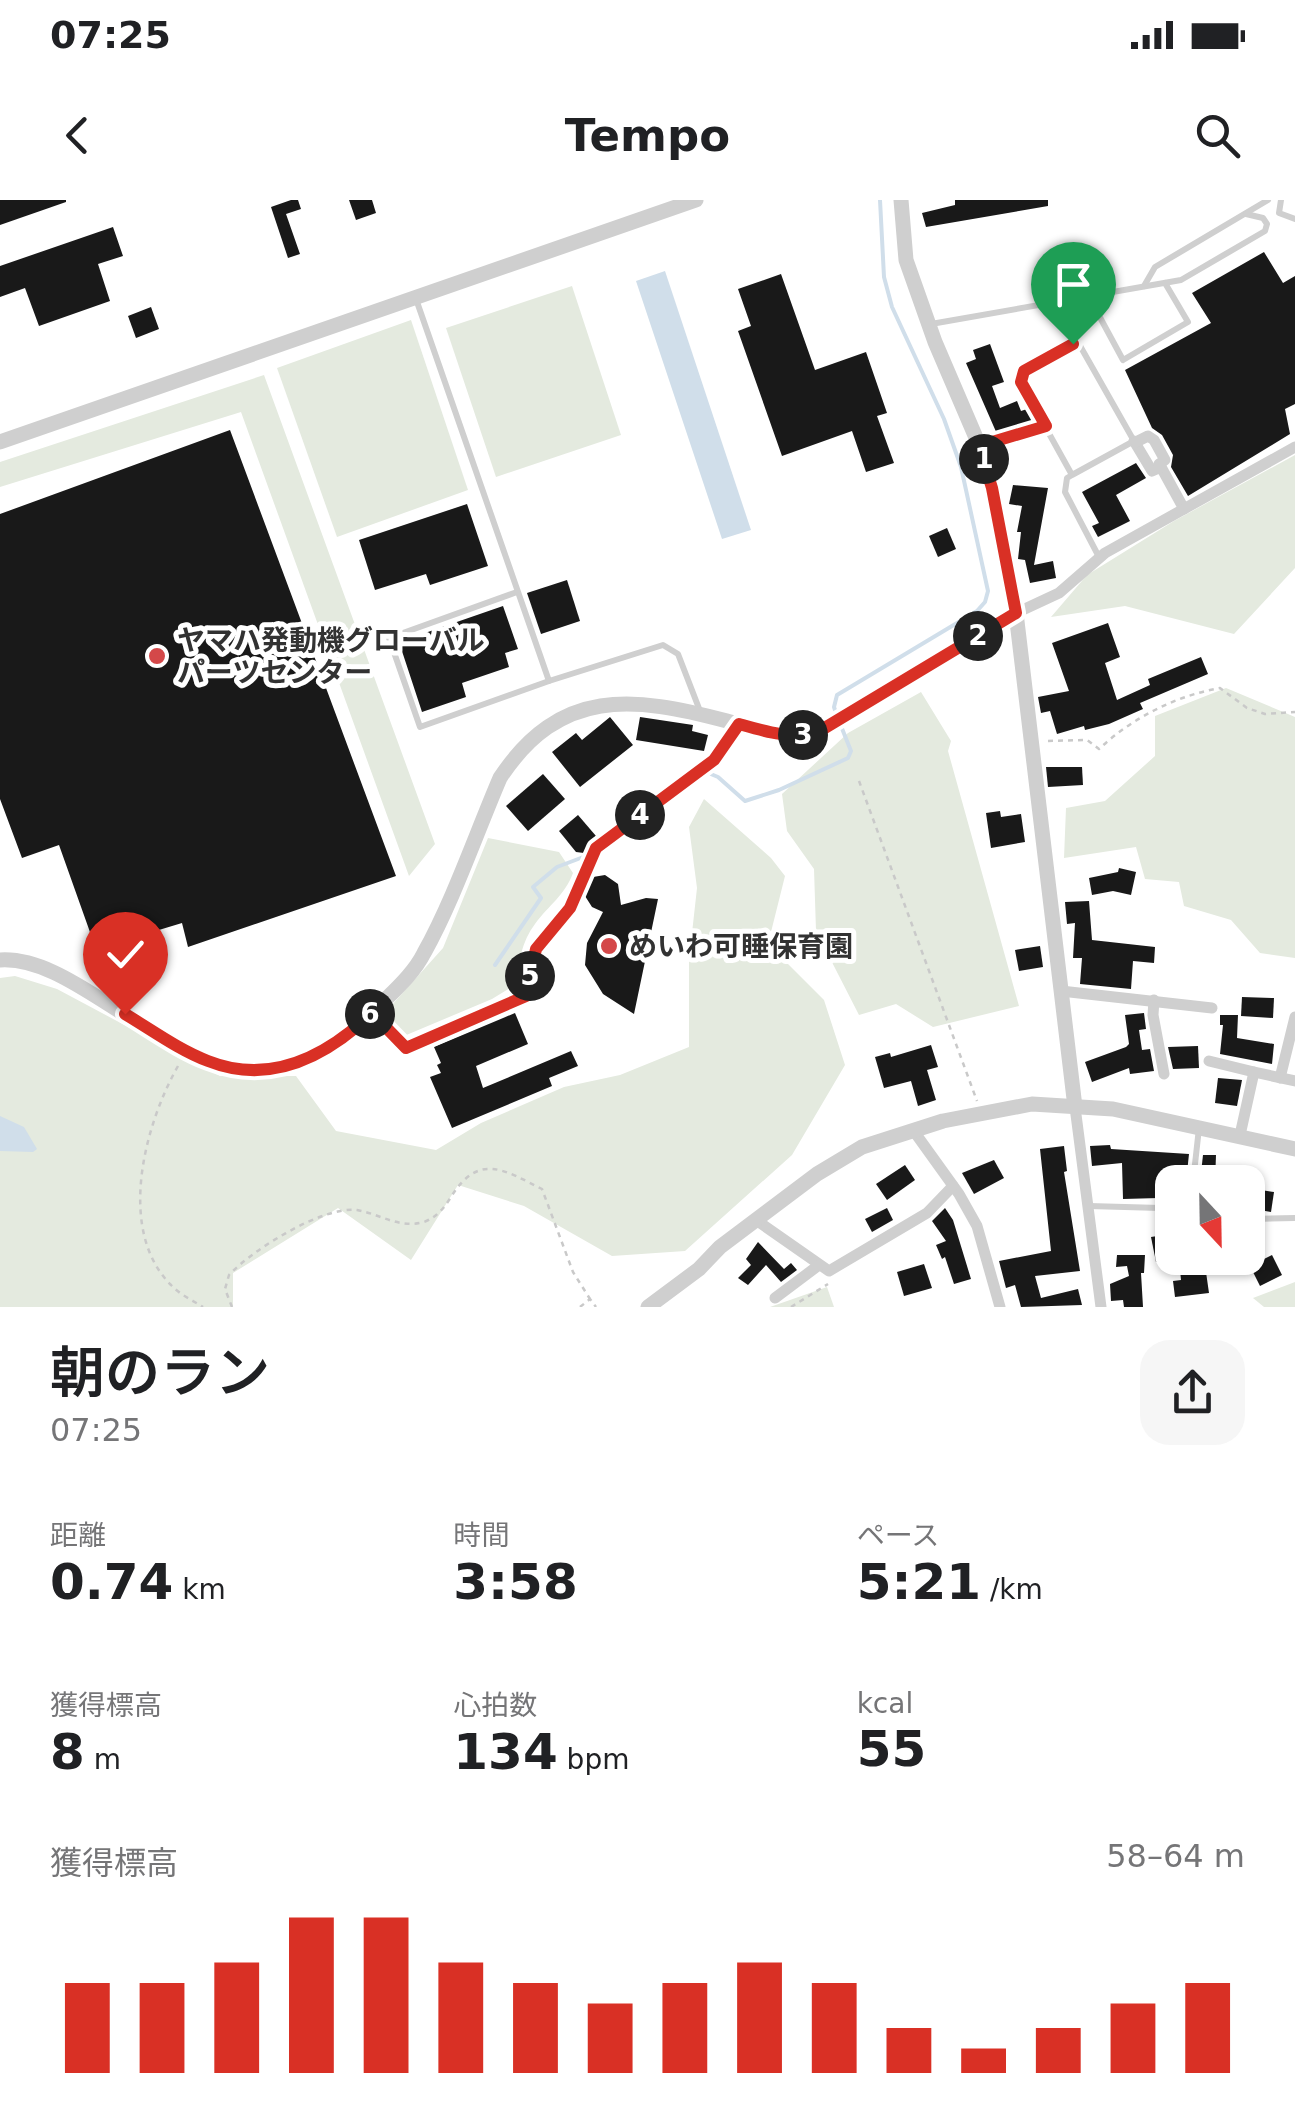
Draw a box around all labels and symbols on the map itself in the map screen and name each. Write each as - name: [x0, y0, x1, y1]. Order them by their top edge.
- pin: [1031, 242, 1116, 345]
- pin: 1: [959, 434, 1009, 484]
- pin: 2: [953, 611, 1003, 661]
- place label: ヤマハ発動機グローバル パーツセンター: [177, 624, 485, 689]
- marker: ヤマハ発動機グローバル パーツセンター: [146, 645, 168, 667]
- pin: 3: [778, 710, 828, 760]
- pin: 4: [615, 790, 665, 840]
- pin: [83, 912, 168, 1015]
- place label: めいわ可睡保育園: [629, 930, 853, 963]
- marker: めいわ可睡保育園: [598, 935, 620, 957]
- pin: 5: [505, 951, 555, 1001]
- pin: 6: [345, 989, 395, 1039]
- north arrow: [1155, 1165, 1265, 1275]

